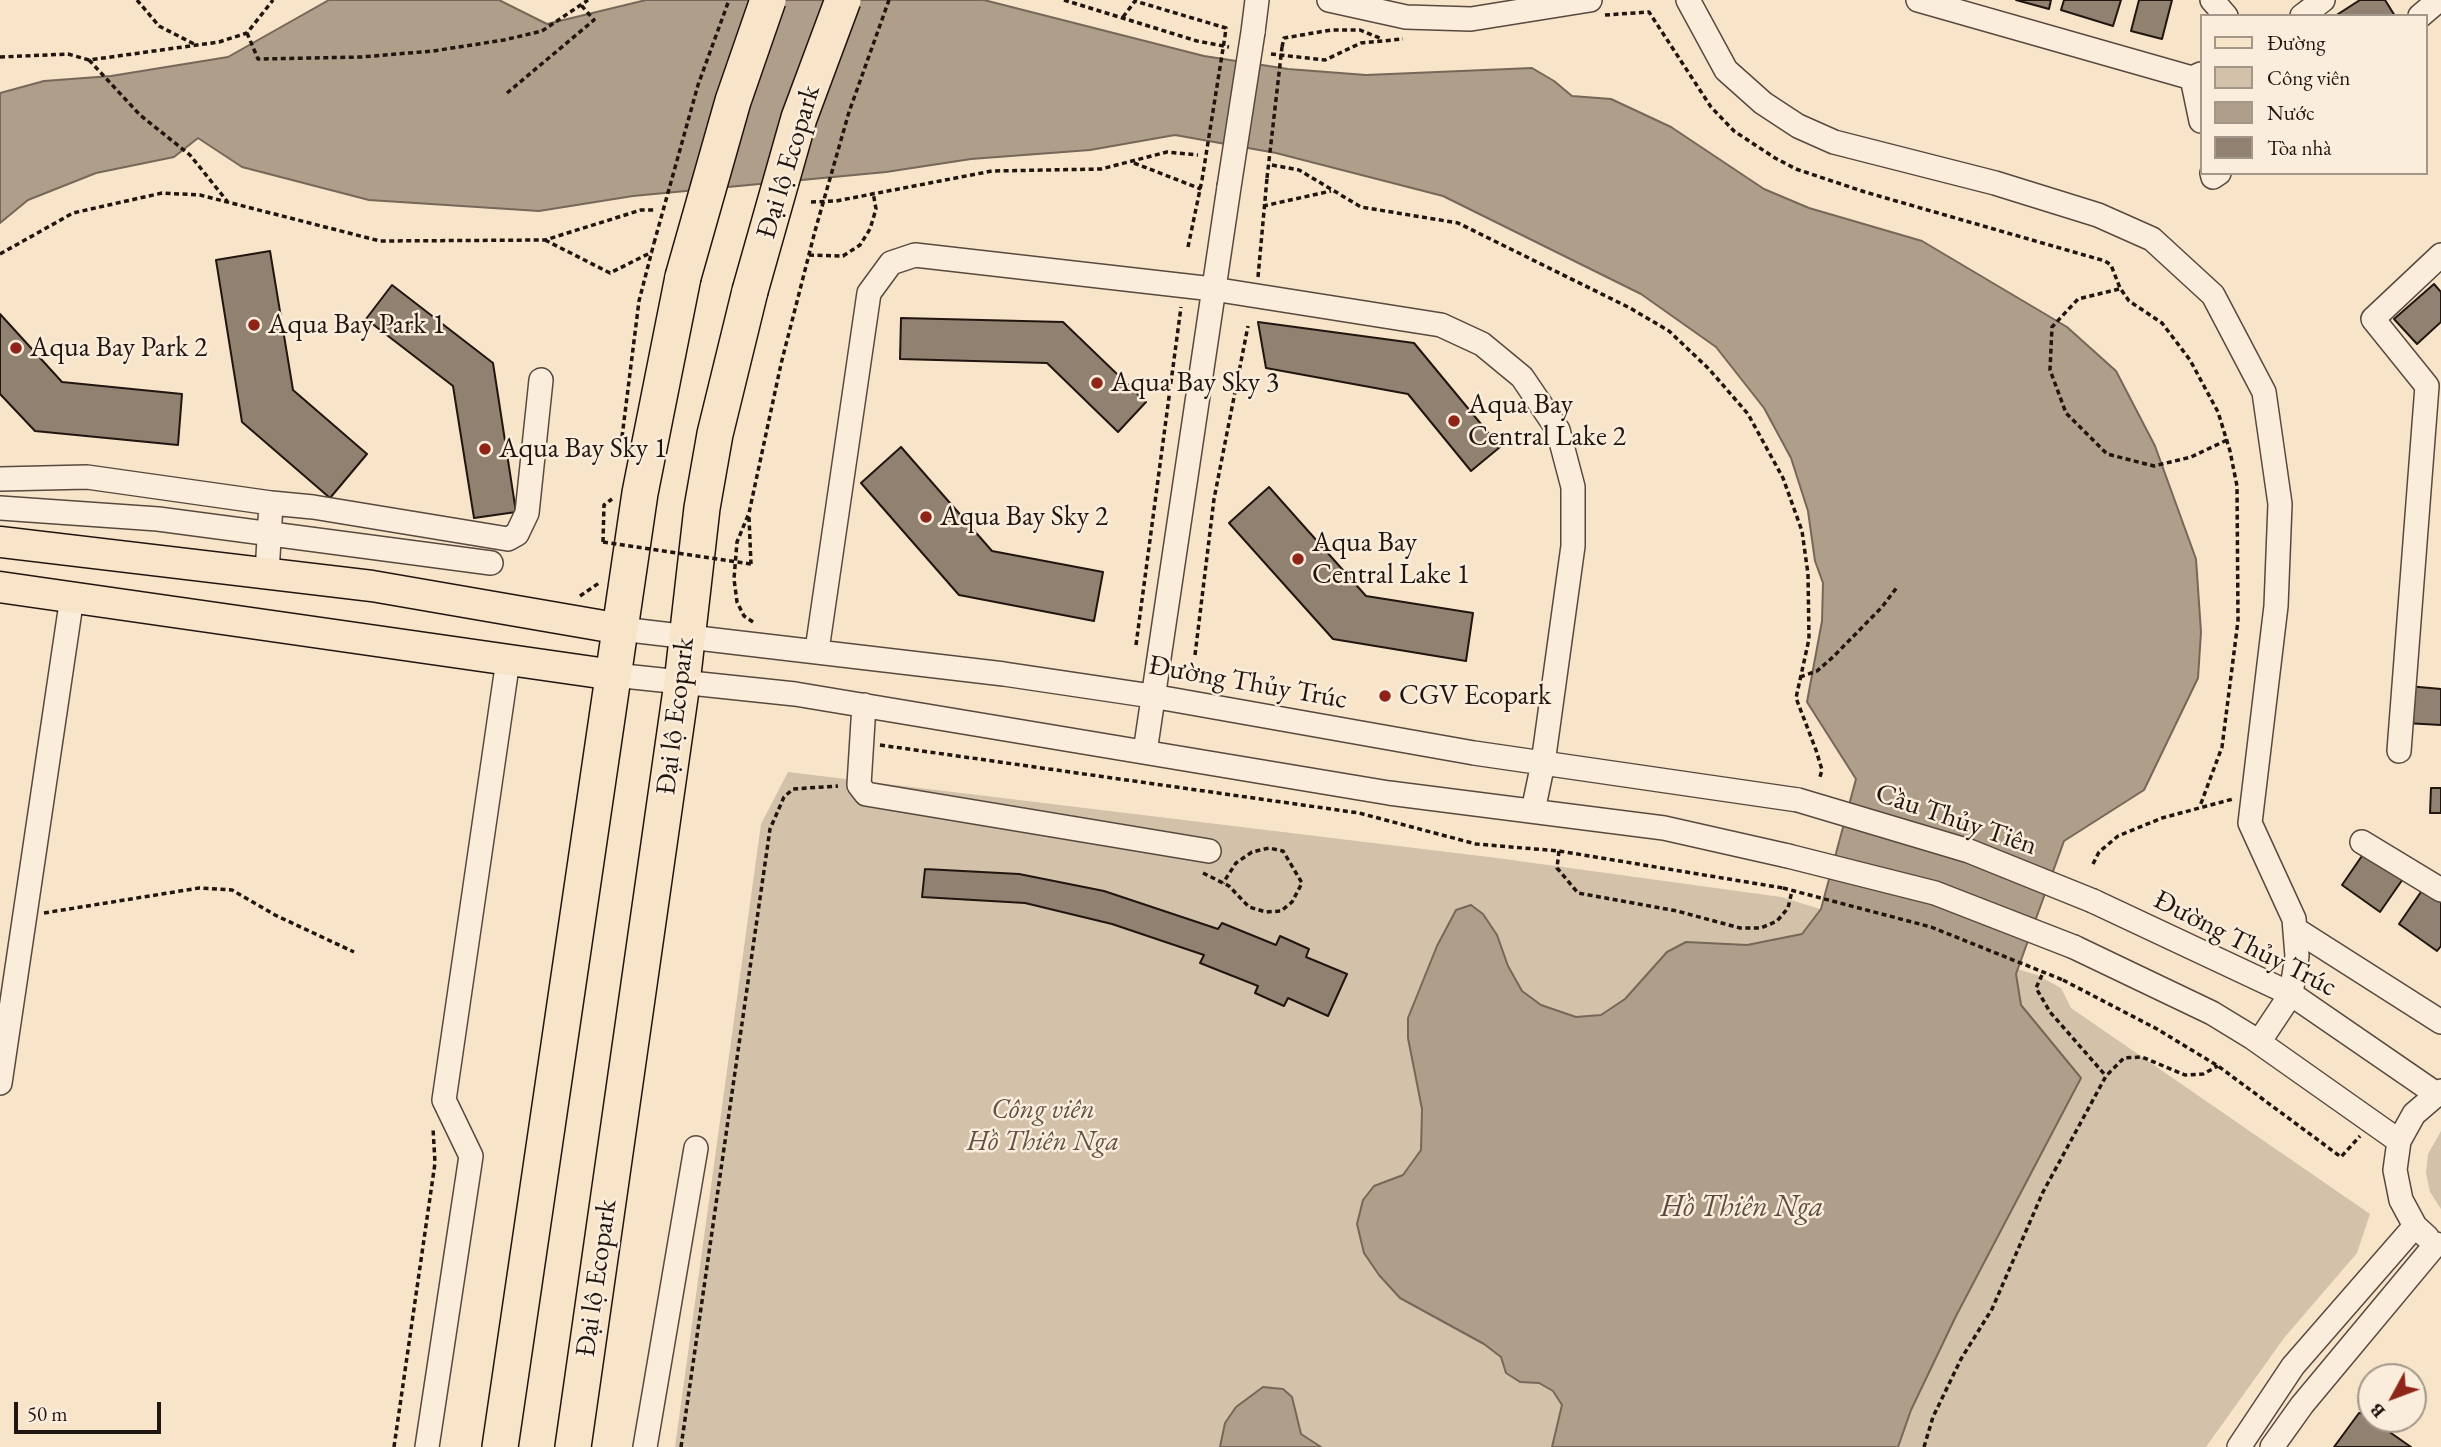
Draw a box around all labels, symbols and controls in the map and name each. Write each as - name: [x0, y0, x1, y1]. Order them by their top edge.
- legend: [2200, 14, 2427, 175]
- text: Đường: [2267, 29, 2325, 56]
- text: Công viên: [2267, 64, 2350, 91]
- street label: Đại lộ Ecopark: [750, 81, 828, 243]
- text: Nước: [2267, 99, 2315, 126]
- text: Tòa nhà: [2267, 134, 2332, 161]
- place label: Aqua Bay Park 1: [268, 308, 445, 342]
- marker: Aqua Bay Park 1: [246, 317, 262, 333]
- place label: Aqua Bay Park 2: [30, 331, 207, 365]
- marker: Aqua Bay Park 2: [8, 340, 24, 356]
- place label: Aqua Bay Sky 3: [1111, 366, 1279, 400]
- marker: Aqua Bay Sky 3: [1089, 375, 1105, 391]
- place label: Aqua Bay Central Lake 2: [1468, 388, 1626, 454]
- marker: Aqua Bay Central Lake 2: [1446, 413, 1462, 429]
- place label: Aqua Bay Sky 1: [499, 432, 667, 466]
- marker: Aqua Bay Sky 1: [477, 441, 493, 457]
- place label: Aqua Bay Sky 2: [940, 500, 1108, 534]
- marker: Aqua Bay Sky 2: [918, 509, 934, 525]
- place label: Aqua Bay Central Lake 1: [1312, 526, 1470, 592]
- marker: Aqua Bay Central Lake 1: [1290, 551, 1306, 567]
- street label: Đại lộ Ecopark: [650, 635, 702, 797]
- street label: Đường Thủy Trúc: [1146, 649, 1350, 717]
- place label: CGV Ecopark: [1399, 679, 1551, 713]
- marker: CGV Ecopark: [1377, 688, 1393, 704]
- street label: Cầu Thủy Tiên: [1871, 777, 2041, 863]
- street label: Đường Thủy Trúc: [2148, 883, 2342, 1005]
- park label: Công viên Hồ Thiên Nga: [967, 1093, 1119, 1159]
- water label: Hồ Thiên Nga: [1660, 1190, 1824, 1226]
- street label: Đại lộ Ecopark: [569, 1197, 625, 1359]
- north arrow: [2357, 1363, 2427, 1433]
- scale bar: [18, 1388, 164, 1432]
- text: B: [2364, 1398, 2391, 1423]
- text: 50 m: [27, 1400, 68, 1427]

